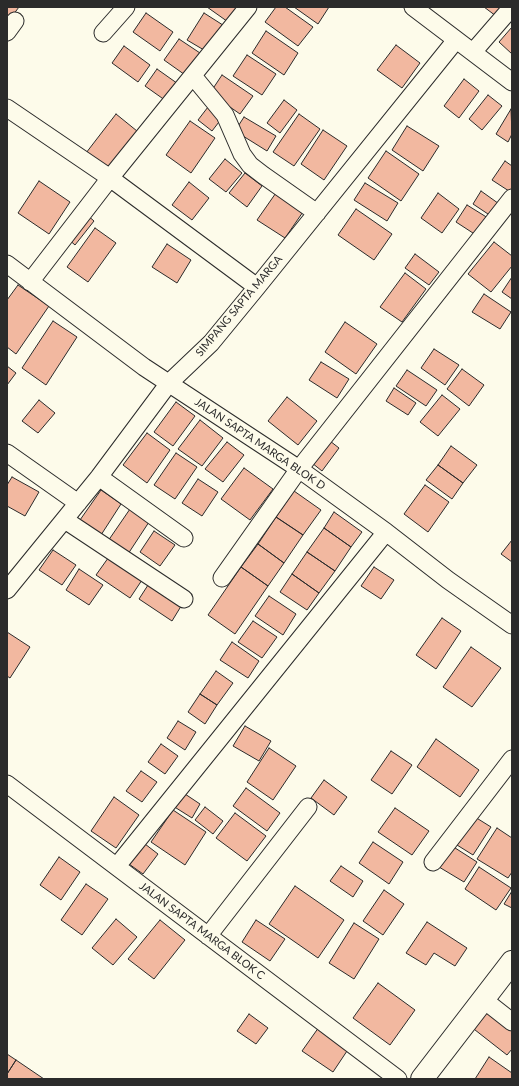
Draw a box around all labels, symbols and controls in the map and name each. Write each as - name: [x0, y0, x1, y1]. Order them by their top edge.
- street label: SIMPANG SAPTA MARGA: [193, 253, 285, 359]
- street label: JALAN SAPTA MARGA BLOK D: [192, 395, 328, 493]
- street label: JALAN SAPTA MARGA BLOK C: [137, 880, 267, 982]

